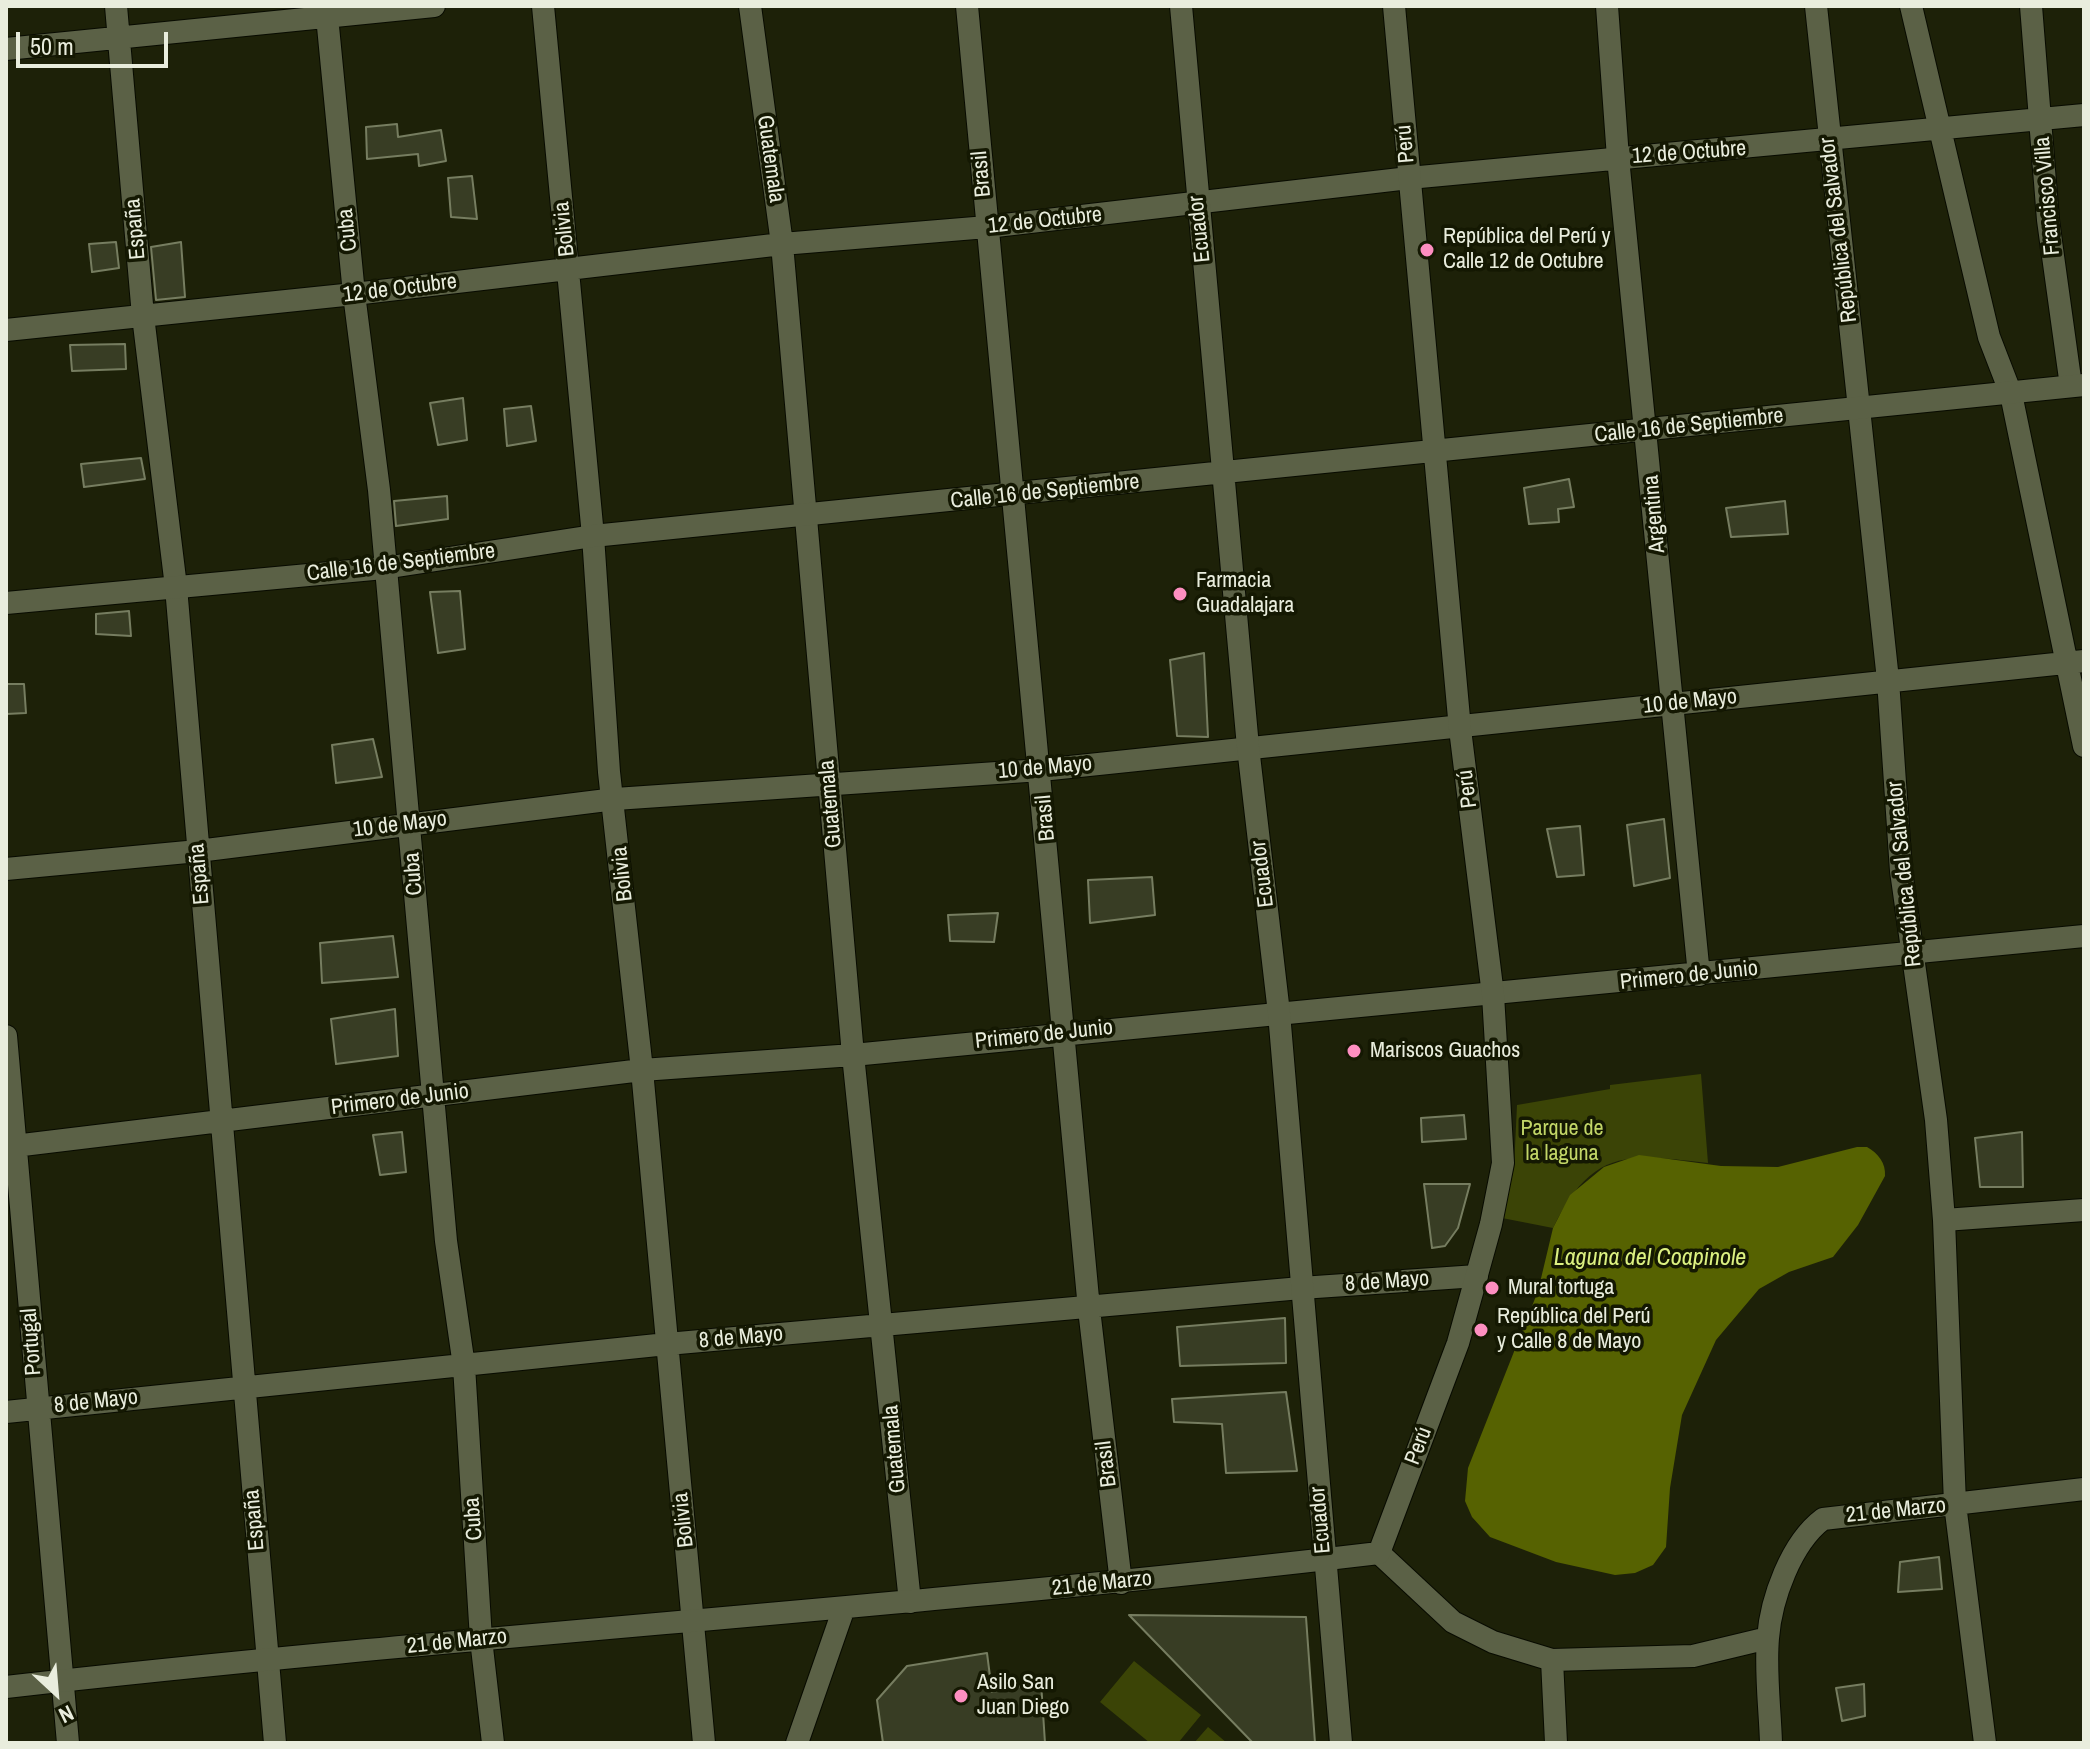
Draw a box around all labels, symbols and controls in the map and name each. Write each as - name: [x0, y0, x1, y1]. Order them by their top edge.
- scale bar: [20, 16, 172, 66]
- text: 50 m: [30, 30, 74, 62]
- street label: Guatemala: [751, 113, 789, 205]
- street label: Perú: [1391, 124, 1421, 164]
- street label: 12 de Octubre: [1631, 136, 1747, 170]
- street label: República del Salvador: [1815, 136, 1863, 324]
- street label: Francisco Villa: [2030, 136, 2066, 256]
- street label: Brasil: [967, 150, 997, 198]
- street label: Ecuador: [1183, 194, 1217, 264]
- street label: España: [120, 197, 152, 261]
- street label: Bolivia: [549, 200, 581, 258]
- street label: 12 de Octubre: [987, 202, 1103, 240]
- street label: Cuba: [333, 207, 363, 253]
- place label: República del Perú y Calle 12 de Octubre: [1443, 224, 1610, 276]
- marker: República del Perú y Calle 12 de Octubre: [1418, 241, 1436, 259]
- street label: 12 de Octubre: [342, 269, 458, 309]
- street label: Calle 16 de Septiembre: [1593, 403, 1785, 449]
- street label: Calle 16 de Septiembre: [949, 469, 1141, 515]
- street label: Argentina: [1638, 474, 1672, 554]
- street label: Calle 16 de Septiembre: [305, 538, 497, 588]
- place label: Farmacia Guadalajara: [1196, 568, 1294, 620]
- marker: Farmacia Guadalajara: [1171, 585, 1189, 603]
- street label: 10 de Mayo: [1642, 684, 1738, 720]
- street label: 10 de Mayo: [997, 751, 1093, 785]
- street label: Guatemala: [814, 759, 848, 849]
- street label: Perú: [1453, 768, 1483, 810]
- street label: República del Salvador: [1882, 780, 1928, 968]
- street label: Brasil: [1031, 794, 1061, 842]
- street label: 10 de Mayo: [352, 806, 448, 844]
- street label: Ecuador: [1246, 839, 1280, 909]
- street label: España: [184, 842, 216, 906]
- street label: Bolivia: [607, 845, 639, 903]
- street label: Cuba: [399, 852, 429, 896]
- street label: Primero de Junio: [1619, 956, 1759, 996]
- street label: Primero de Junio: [974, 1015, 1114, 1055]
- place label: Mariscos Guachos: [1370, 1038, 1520, 1064]
- marker: Mariscos Guachos: [1345, 1042, 1363, 1060]
- street label: Primero de Junio: [330, 1078, 470, 1122]
- park label: Parque de la laguna: [1520, 1116, 1604, 1168]
- water label: Laguna del Coapinole: [1554, 1245, 1746, 1273]
- street label: 8 de Mayo: [1344, 1266, 1430, 1298]
- place label: Mural tortuga: [1508, 1275, 1614, 1301]
- marker: Mural tortuga: [1483, 1279, 1501, 1297]
- place label: República del Perú y Calle 8 de Mayo: [1497, 1304, 1650, 1356]
- street label: Portugal: [16, 1308, 48, 1376]
- street label: 8 de Mayo: [698, 1321, 784, 1355]
- marker: República del Perú y Calle 8 de Mayo: [1472, 1321, 1490, 1339]
- street label: 8 de Mayo: [53, 1384, 139, 1420]
- street label: Guatemala: [878, 1404, 912, 1494]
- street label: Perú: [1400, 1423, 1438, 1469]
- street label: Brasil: [1091, 1440, 1123, 1488]
- street label: Ecuador: [1305, 1485, 1337, 1555]
- street label: España: [239, 1488, 271, 1552]
- street label: Bolivia: [668, 1491, 700, 1549]
- street label: 21 de Marzo: [1845, 1493, 1947, 1529]
- street label: Cuba: [459, 1497, 489, 1541]
- street label: 21 de Marzo: [1051, 1566, 1153, 1602]
- street label: 21 de Marzo: [406, 1624, 508, 1660]
- north arrow: [16, 1653, 96, 1733]
- place label: Asilo San Juan Diego: [977, 1670, 1069, 1722]
- marker: Asilo San Juan Diego: [952, 1687, 970, 1705]
- text: N: [54, 1698, 79, 1731]

